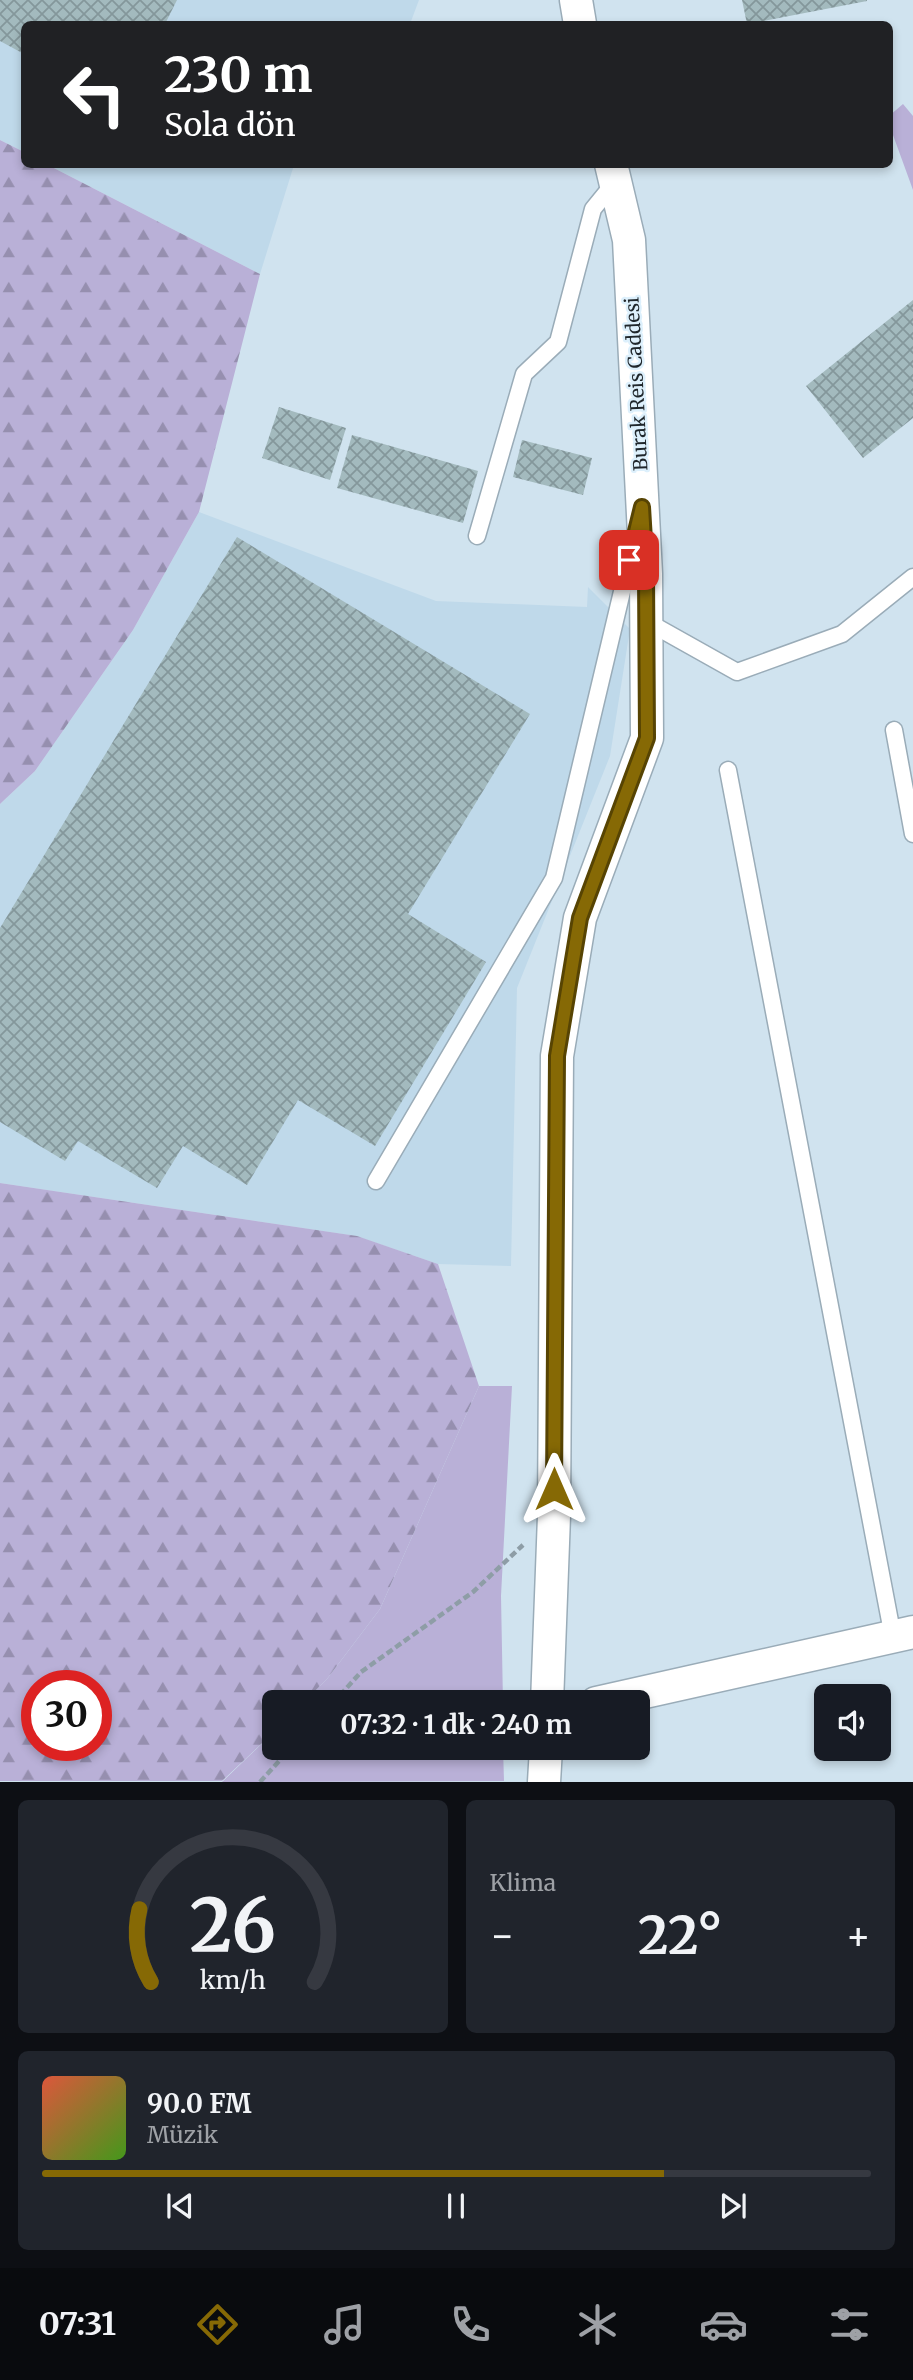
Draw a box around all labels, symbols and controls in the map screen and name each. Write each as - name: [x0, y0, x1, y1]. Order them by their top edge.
- text: 230 m: [164, 44, 312, 105]
- icon: left: [49, 49, 140, 140]
- text: Sola dön: [164, 105, 296, 145]
- street label: Burak Reis Caddesi: [619, 297, 653, 471]
- pin: [599, 530, 659, 590]
- icon: arrive: [610, 541, 648, 579]
- position arrow: [517, 1452, 591, 1526]
- speed limit sign: 30: [21, 1670, 112, 1761]
- map controls: [814, 1684, 891, 1761]
- button: sound: [814, 1684, 891, 1761]
- text: 07:32 · 1 dk · 240 m: [340, 1708, 572, 1741]
- text: Klima: [490, 1868, 556, 1897]
- text: 26: [190, 1881, 276, 1973]
- text: 22°: [638, 1903, 722, 1968]
- text: −: [490, 1912, 515, 1959]
- text: +: [846, 1912, 871, 1959]
- text: km/h: [200, 1964, 266, 1996]
- text: 90.0 FM: [147, 2087, 252, 2120]
- text: Müzik: [147, 2120, 218, 2149]
- icon: previous: [161, 2187, 199, 2225]
- icon: pause: [437, 2187, 475, 2225]
- icon: next: [714, 2187, 752, 2225]
- icon: directions: [193, 2300, 242, 2349]
- icon: music: [320, 2300, 369, 2349]
- icon: phone: [446, 2300, 495, 2349]
- icon: climate: [573, 2300, 622, 2349]
- icon: car: [699, 2300, 748, 2349]
- icon: filters: [825, 2300, 874, 2349]
- text: 07:31: [39, 2304, 116, 2344]

